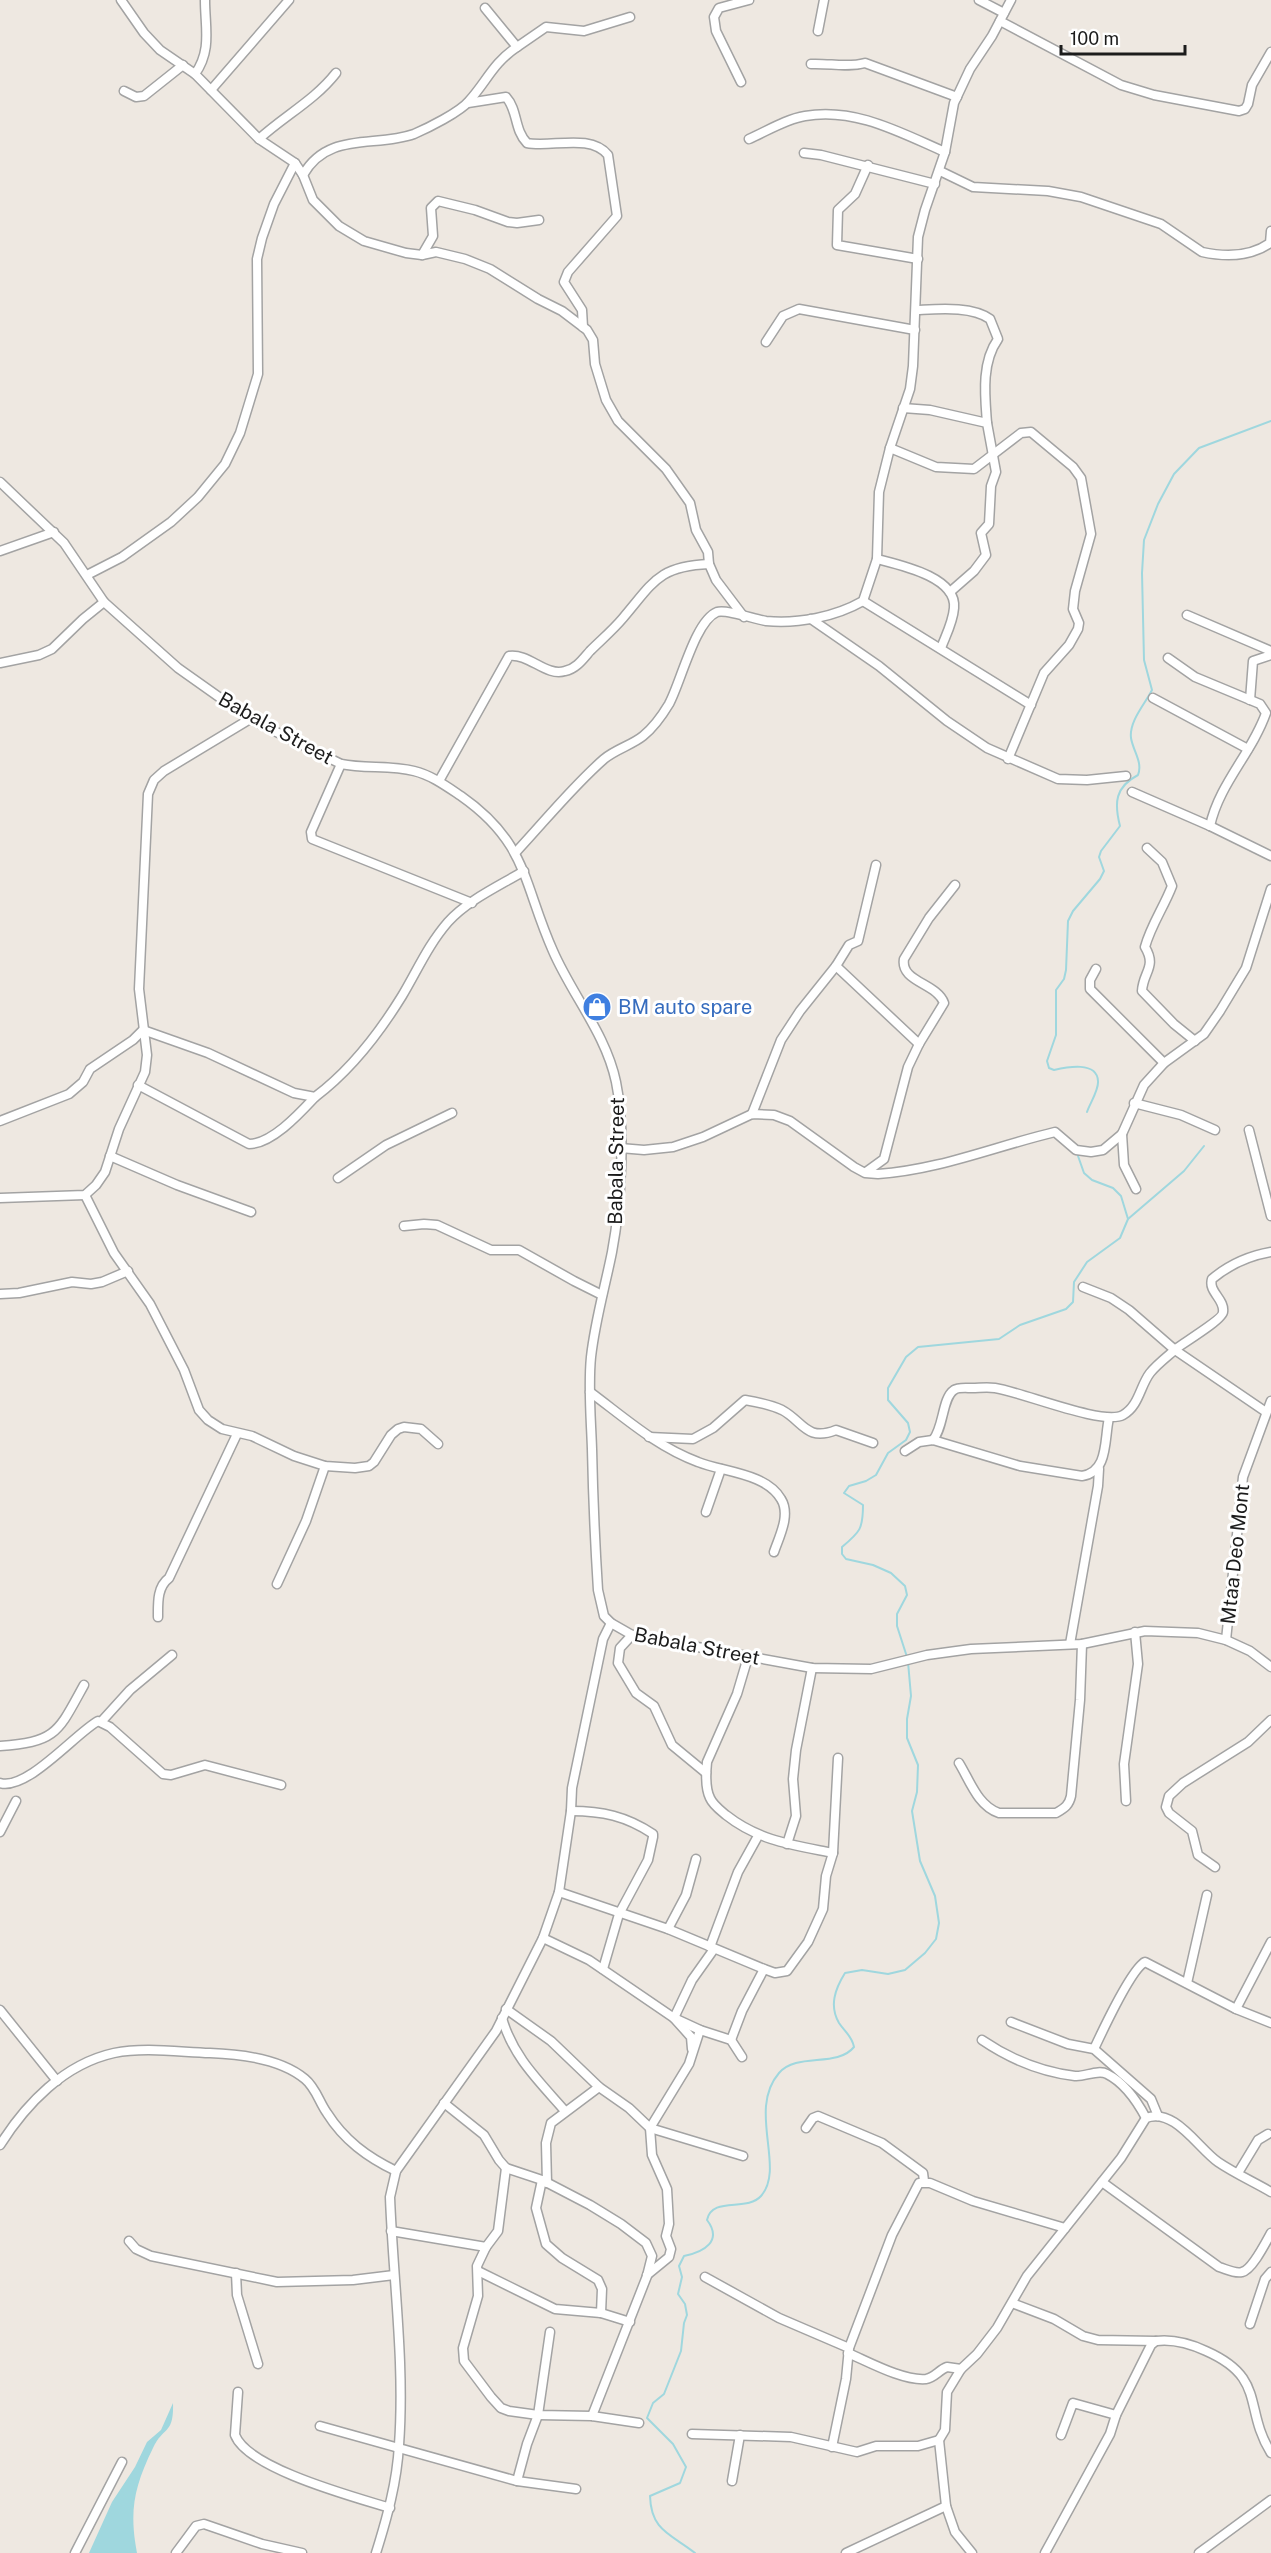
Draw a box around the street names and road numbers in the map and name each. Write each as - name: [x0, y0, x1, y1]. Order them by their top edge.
- street label: Babala Street: [214, 687, 338, 769]
- street label: Babala Street: [603, 1097, 629, 1225]
- street label: Mtaa Deo Mont: [1216, 1482, 1254, 1626]
- street label: Babala Street: [632, 1622, 762, 1670]

